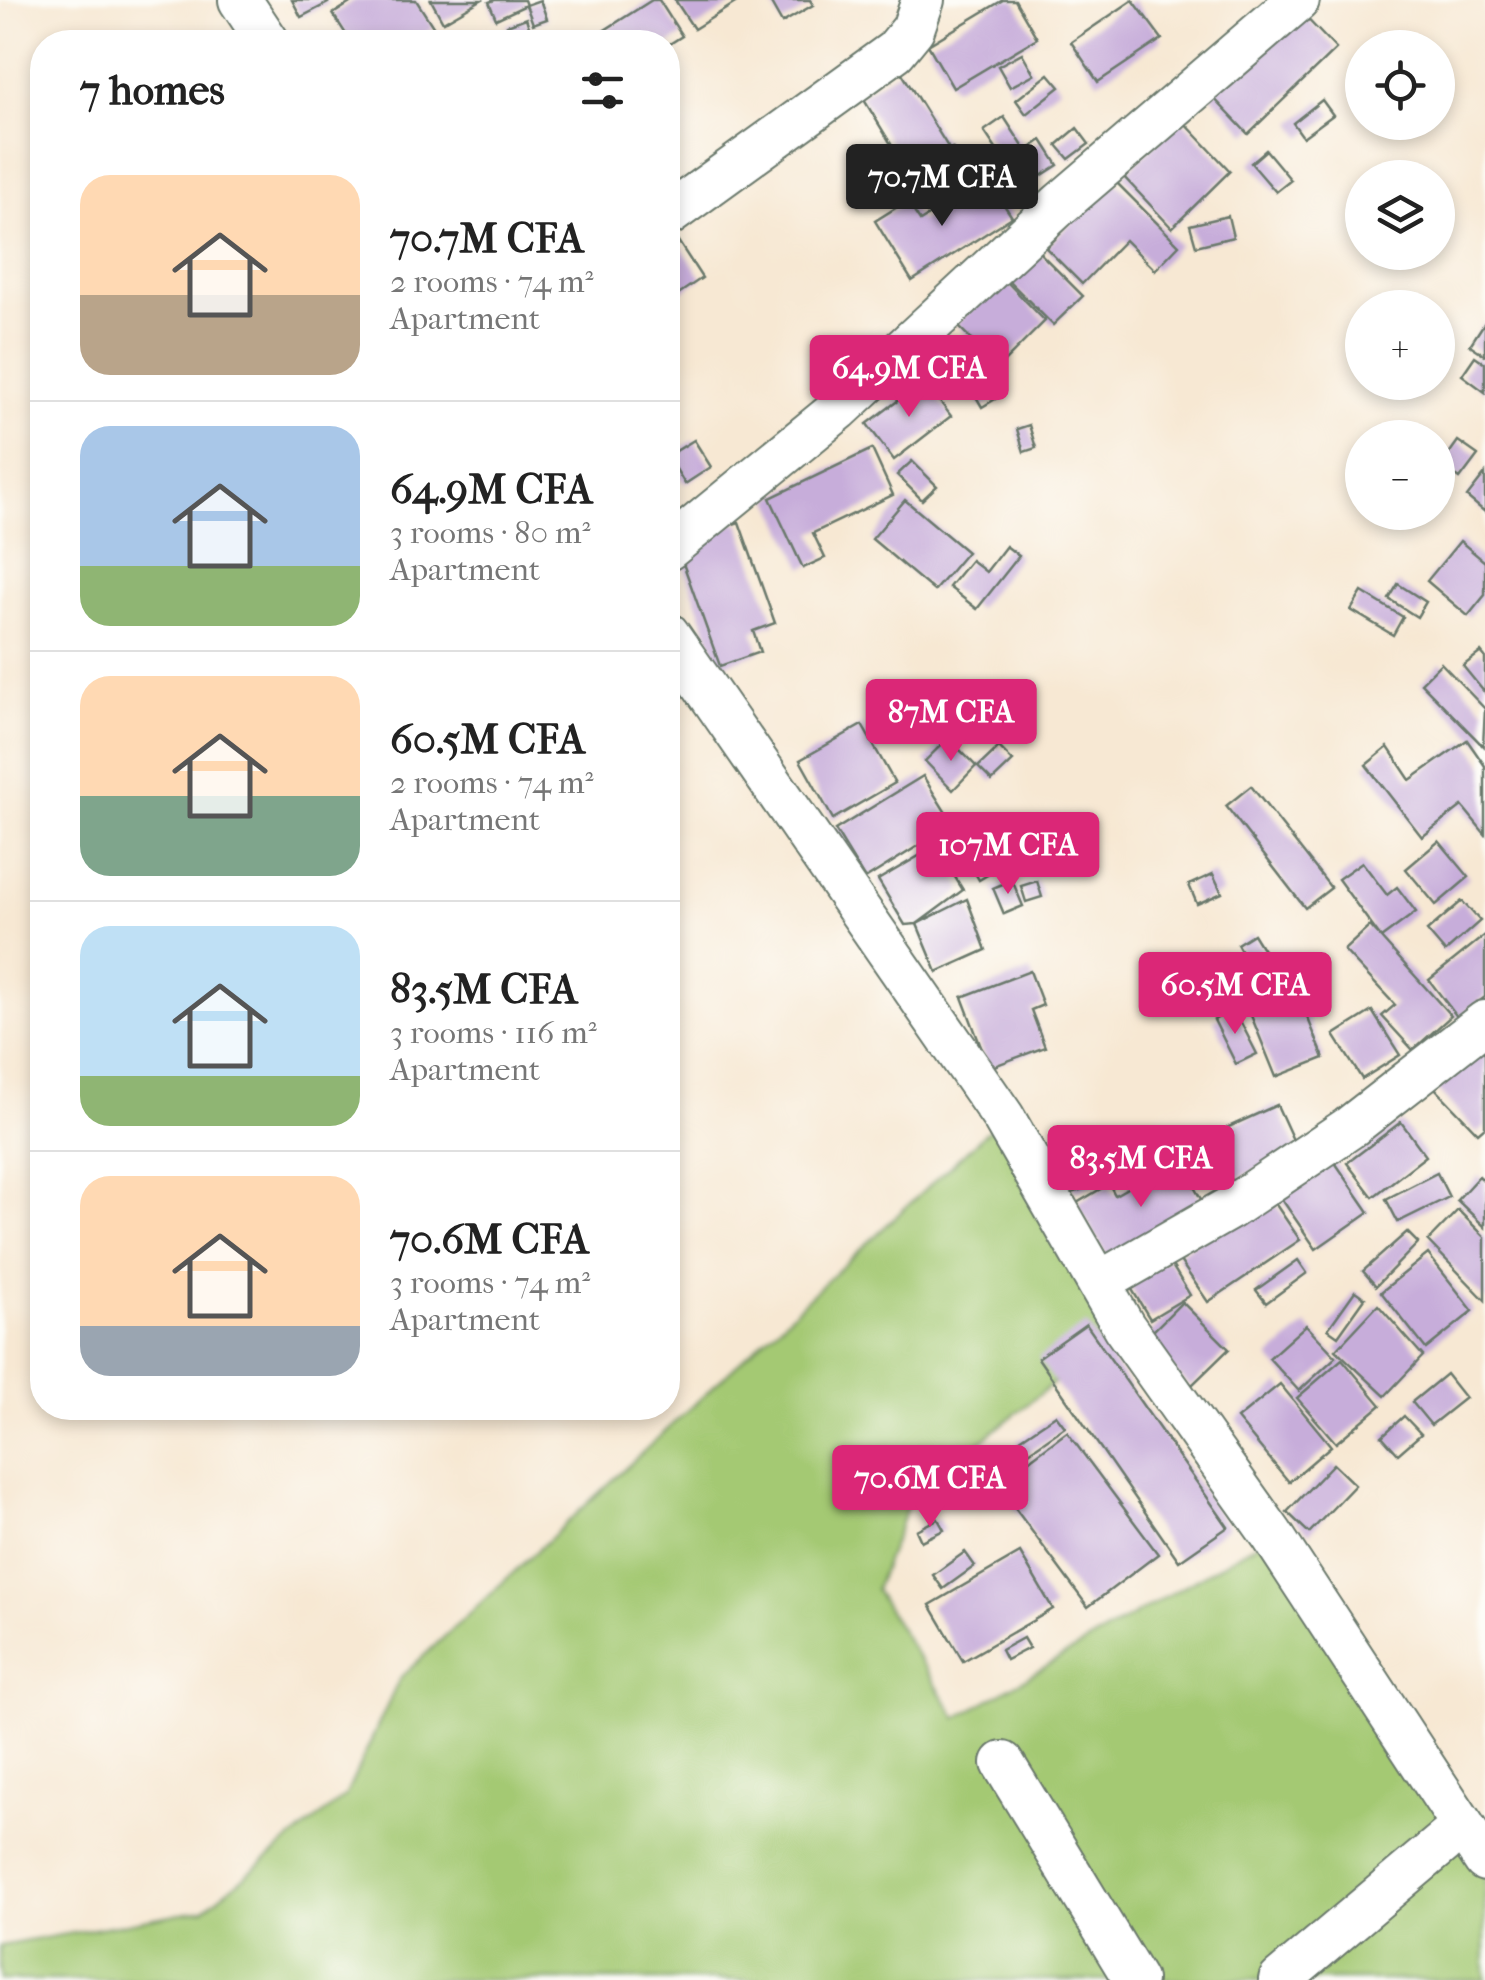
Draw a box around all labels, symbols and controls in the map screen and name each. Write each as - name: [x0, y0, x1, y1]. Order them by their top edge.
- map controls: [1345, 30, 1455, 530]
- button: locate: [1345, 30, 1455, 140]
- icon: filters: [575, 63, 630, 118]
- text: 7 homes: [80, 66, 225, 115]
- pin: 70.7M CFA: [828, 144, 1056, 229]
- text: 70.7M CFA: [868, 158, 1016, 195]
- button: layers: [1345, 160, 1455, 270]
- text: 70.7M CFA: [390, 214, 584, 263]
- icon: home: [160, 215, 280, 335]
- text: 2 rooms · 74 m²: [390, 263, 594, 300]
- button: +: [1345, 290, 1455, 400]
- text: Apartment: [390, 300, 540, 337]
- pin: 64.9M CFA: [795, 335, 1023, 420]
- text: 64.9M CFA: [832, 349, 986, 386]
- button: −: [1345, 420, 1455, 530]
- text: 64.9M CFA: [390, 465, 593, 514]
- icon: home: [160, 466, 280, 586]
- text: 3 rooms · 80 m²: [390, 514, 591, 551]
- text: Apartment: [390, 551, 540, 588]
- pin: 87M CFA: [859, 679, 1043, 764]
- text: 87M CFA: [888, 693, 1014, 730]
- text: 60.5M CFA: [390, 715, 585, 764]
- icon: home: [160, 716, 280, 836]
- text: 2 rooms · 74 m²: [390, 764, 594, 801]
- text: Apartment: [390, 801, 540, 838]
- pin: 107M CFA: [905, 812, 1111, 897]
- text: 107M CFA: [938, 826, 1078, 863]
- pin: 60.5M CFA: [1121, 952, 1349, 1037]
- text: 83.5M CFA: [390, 965, 578, 1014]
- icon: home: [160, 966, 280, 1086]
- text: 60.5M CFA: [1161, 966, 1309, 1003]
- text: 3 rooms · 116 m²: [390, 1014, 597, 1051]
- text: Apartment: [390, 1051, 540, 1088]
- pin: 83.5M CFA: [1027, 1125, 1255, 1210]
- text: 83.5M CFA: [1070, 1139, 1212, 1176]
- text: 70.6M CFA: [390, 1215, 589, 1264]
- icon: home: [160, 1216, 280, 1336]
- text: 3 rooms · 74 m²: [390, 1264, 590, 1301]
- text: Apartment: [390, 1301, 540, 1338]
- pin: 70.6M CFA: [816, 1445, 1044, 1530]
- text: 70.6M CFA: [854, 1459, 1006, 1496]

